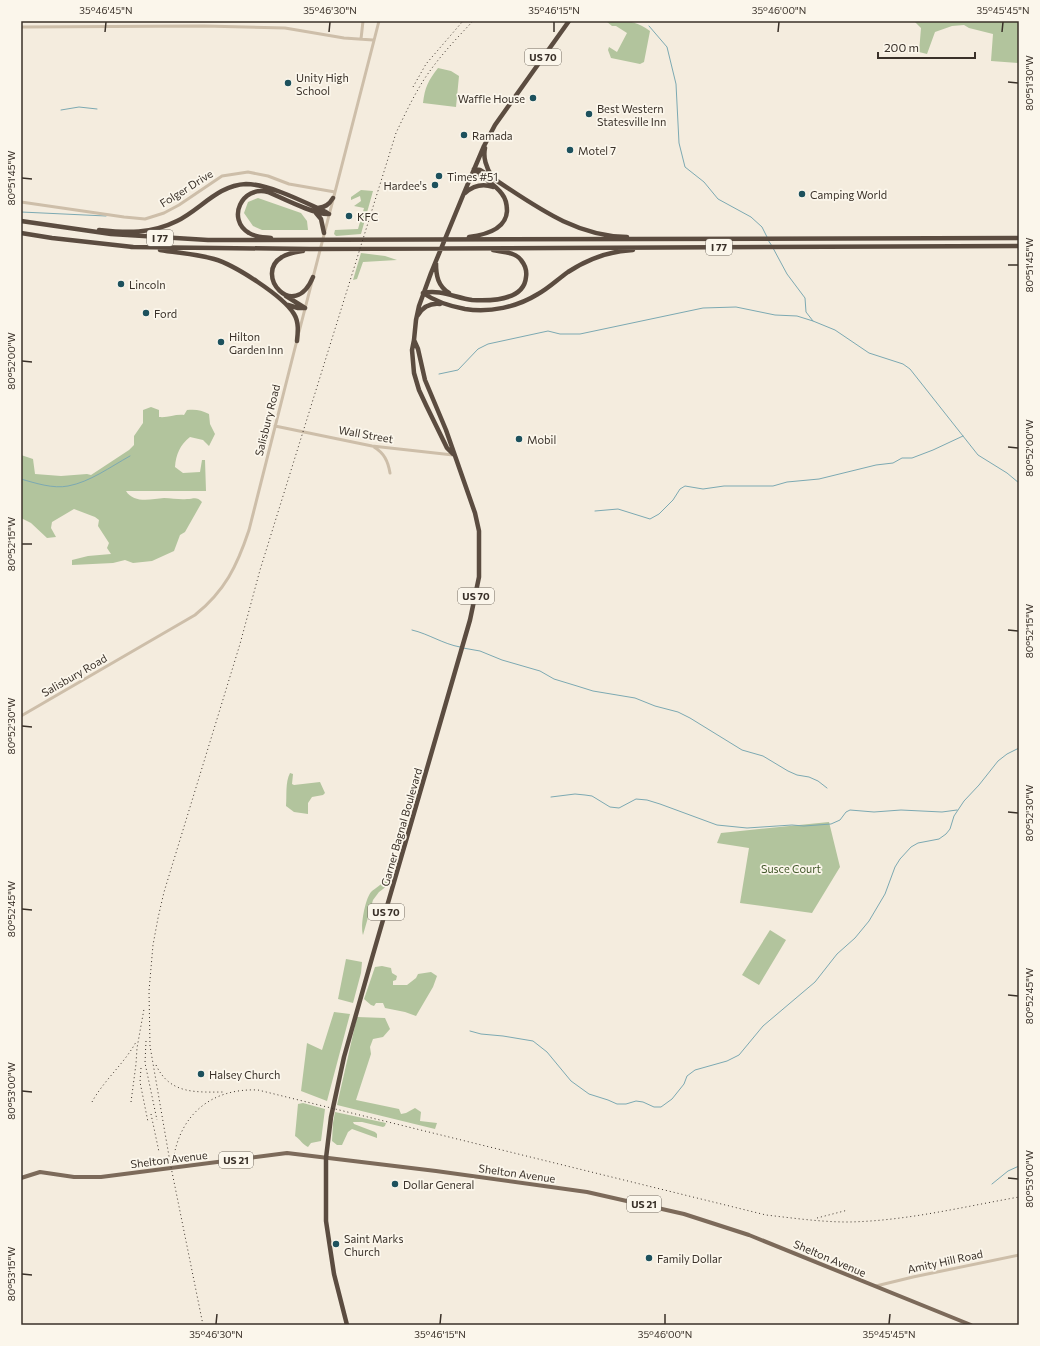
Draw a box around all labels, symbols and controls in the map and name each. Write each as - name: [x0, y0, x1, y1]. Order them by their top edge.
- text: 35°46'45"N: [79, 4, 133, 16]
- text: 35°46'30"N: [303, 4, 357, 16]
- text: 35°46'15"N: [528, 4, 580, 16]
- text: 35°46'00"N: [752, 4, 806, 16]
- text: 35°45'45"N: [977, 4, 1029, 16]
- scale bar: [878, 34, 975, 60]
- text: 200 m: [884, 40, 919, 54]
- road number: US 70: [525, 49, 561, 65]
- text: 80°51'30"W: [1023, 55, 1035, 111]
- place label: Unity High School: [296, 71, 349, 97]
- marker: Unity High School: [283, 78, 293, 88]
- place label: Waffle House: [458, 92, 525, 105]
- marker: Waffle House: [528, 93, 538, 103]
- place label: Best Western Statesville Inn: [597, 102, 666, 128]
- marker: Best Western Statesville Inn: [584, 109, 594, 119]
- place label: Ramada: [472, 129, 513, 142]
- marker: Ramada: [459, 130, 469, 140]
- place label: Motel 7: [578, 144, 616, 157]
- marker: Motel 7: [565, 145, 575, 155]
- text: 80°51'45"W: [5, 151, 17, 205]
- street label: Folger Drive: [157, 166, 215, 209]
- place label: Times #51: [447, 170, 498, 183]
- marker: Times #51: [434, 171, 444, 181]
- place label: Hardee's: [384, 179, 427, 192]
- marker: Hardee's: [430, 180, 440, 190]
- place label: Camping World: [810, 188, 887, 201]
- marker: Camping World: [797, 189, 807, 199]
- place label: KFC: [357, 210, 378, 223]
- marker: KFC: [344, 211, 354, 221]
- road number: I 77: [147, 230, 173, 246]
- text: 80°51'45"W: [1023, 238, 1035, 292]
- road number: I 77: [706, 239, 732, 255]
- place label: Lincoln: [129, 278, 166, 291]
- marker: Lincoln: [116, 279, 126, 289]
- place label: Ford: [154, 307, 177, 320]
- marker: Ford: [141, 308, 151, 318]
- place label: Hilton Garden Inn: [229, 330, 283, 356]
- text: 80°52'00"W: [5, 332, 17, 390]
- marker: Hilton Garden Inn: [216, 337, 226, 347]
- street label: Salisbury Road: [252, 383, 282, 457]
- text: 80°52'00"W: [1023, 419, 1035, 477]
- street label: Wall Street: [338, 423, 395, 445]
- place label: Mobil: [527, 433, 556, 446]
- marker: Mobil: [514, 434, 524, 444]
- text: 80°52'15"W: [5, 517, 17, 571]
- road number: US 70: [458, 588, 494, 604]
- text: 80°52'15"W: [1023, 604, 1035, 658]
- street label: Salisbury Road: [39, 651, 109, 699]
- text: 80°52'30"W: [5, 698, 17, 754]
- street label: Garner Bagnal Boulevard: [378, 766, 424, 888]
- text: 80°52'30"W: [1023, 785, 1035, 841]
- park label: Susce Court: [761, 862, 822, 875]
- text: 80°52'45"W: [5, 881, 17, 937]
- road number: US 70: [368, 904, 404, 920]
- text: 80°52'45"W: [1023, 968, 1035, 1024]
- text: 80°53'00"W: [5, 1062, 17, 1120]
- place label: Halsey Church: [209, 1068, 280, 1081]
- marker: Halsey Church: [196, 1069, 206, 1079]
- street label: Shelton Avenue: [130, 1148, 208, 1170]
- text: 80°53'00"W: [1023, 1150, 1035, 1208]
- road number: US 21: [219, 1152, 253, 1168]
- street label: Shelton Avenue: [478, 1161, 556, 1185]
- place label: Dollar General: [403, 1178, 474, 1191]
- marker: Dollar General: [390, 1179, 400, 1189]
- road number: US 21: [627, 1196, 661, 1212]
- place label: Saint Marks Church: [344, 1232, 404, 1258]
- street label: Shelton Avenue: [792, 1237, 868, 1279]
- marker: Saint Marks Church: [331, 1239, 341, 1249]
- text: 80°53'15"W: [5, 1247, 17, 1301]
- street label: Amity Hill Road: [906, 1247, 984, 1275]
- place label: Family Dollar: [657, 1252, 723, 1265]
- marker: Family Dollar: [644, 1253, 654, 1263]
- text: 35°46'30"N: [189, 1328, 243, 1340]
- text: 35°46'15"N: [414, 1328, 466, 1340]
- text: 35°46'00"N: [638, 1328, 692, 1340]
- text: 35°45'45"N: [863, 1328, 915, 1340]

